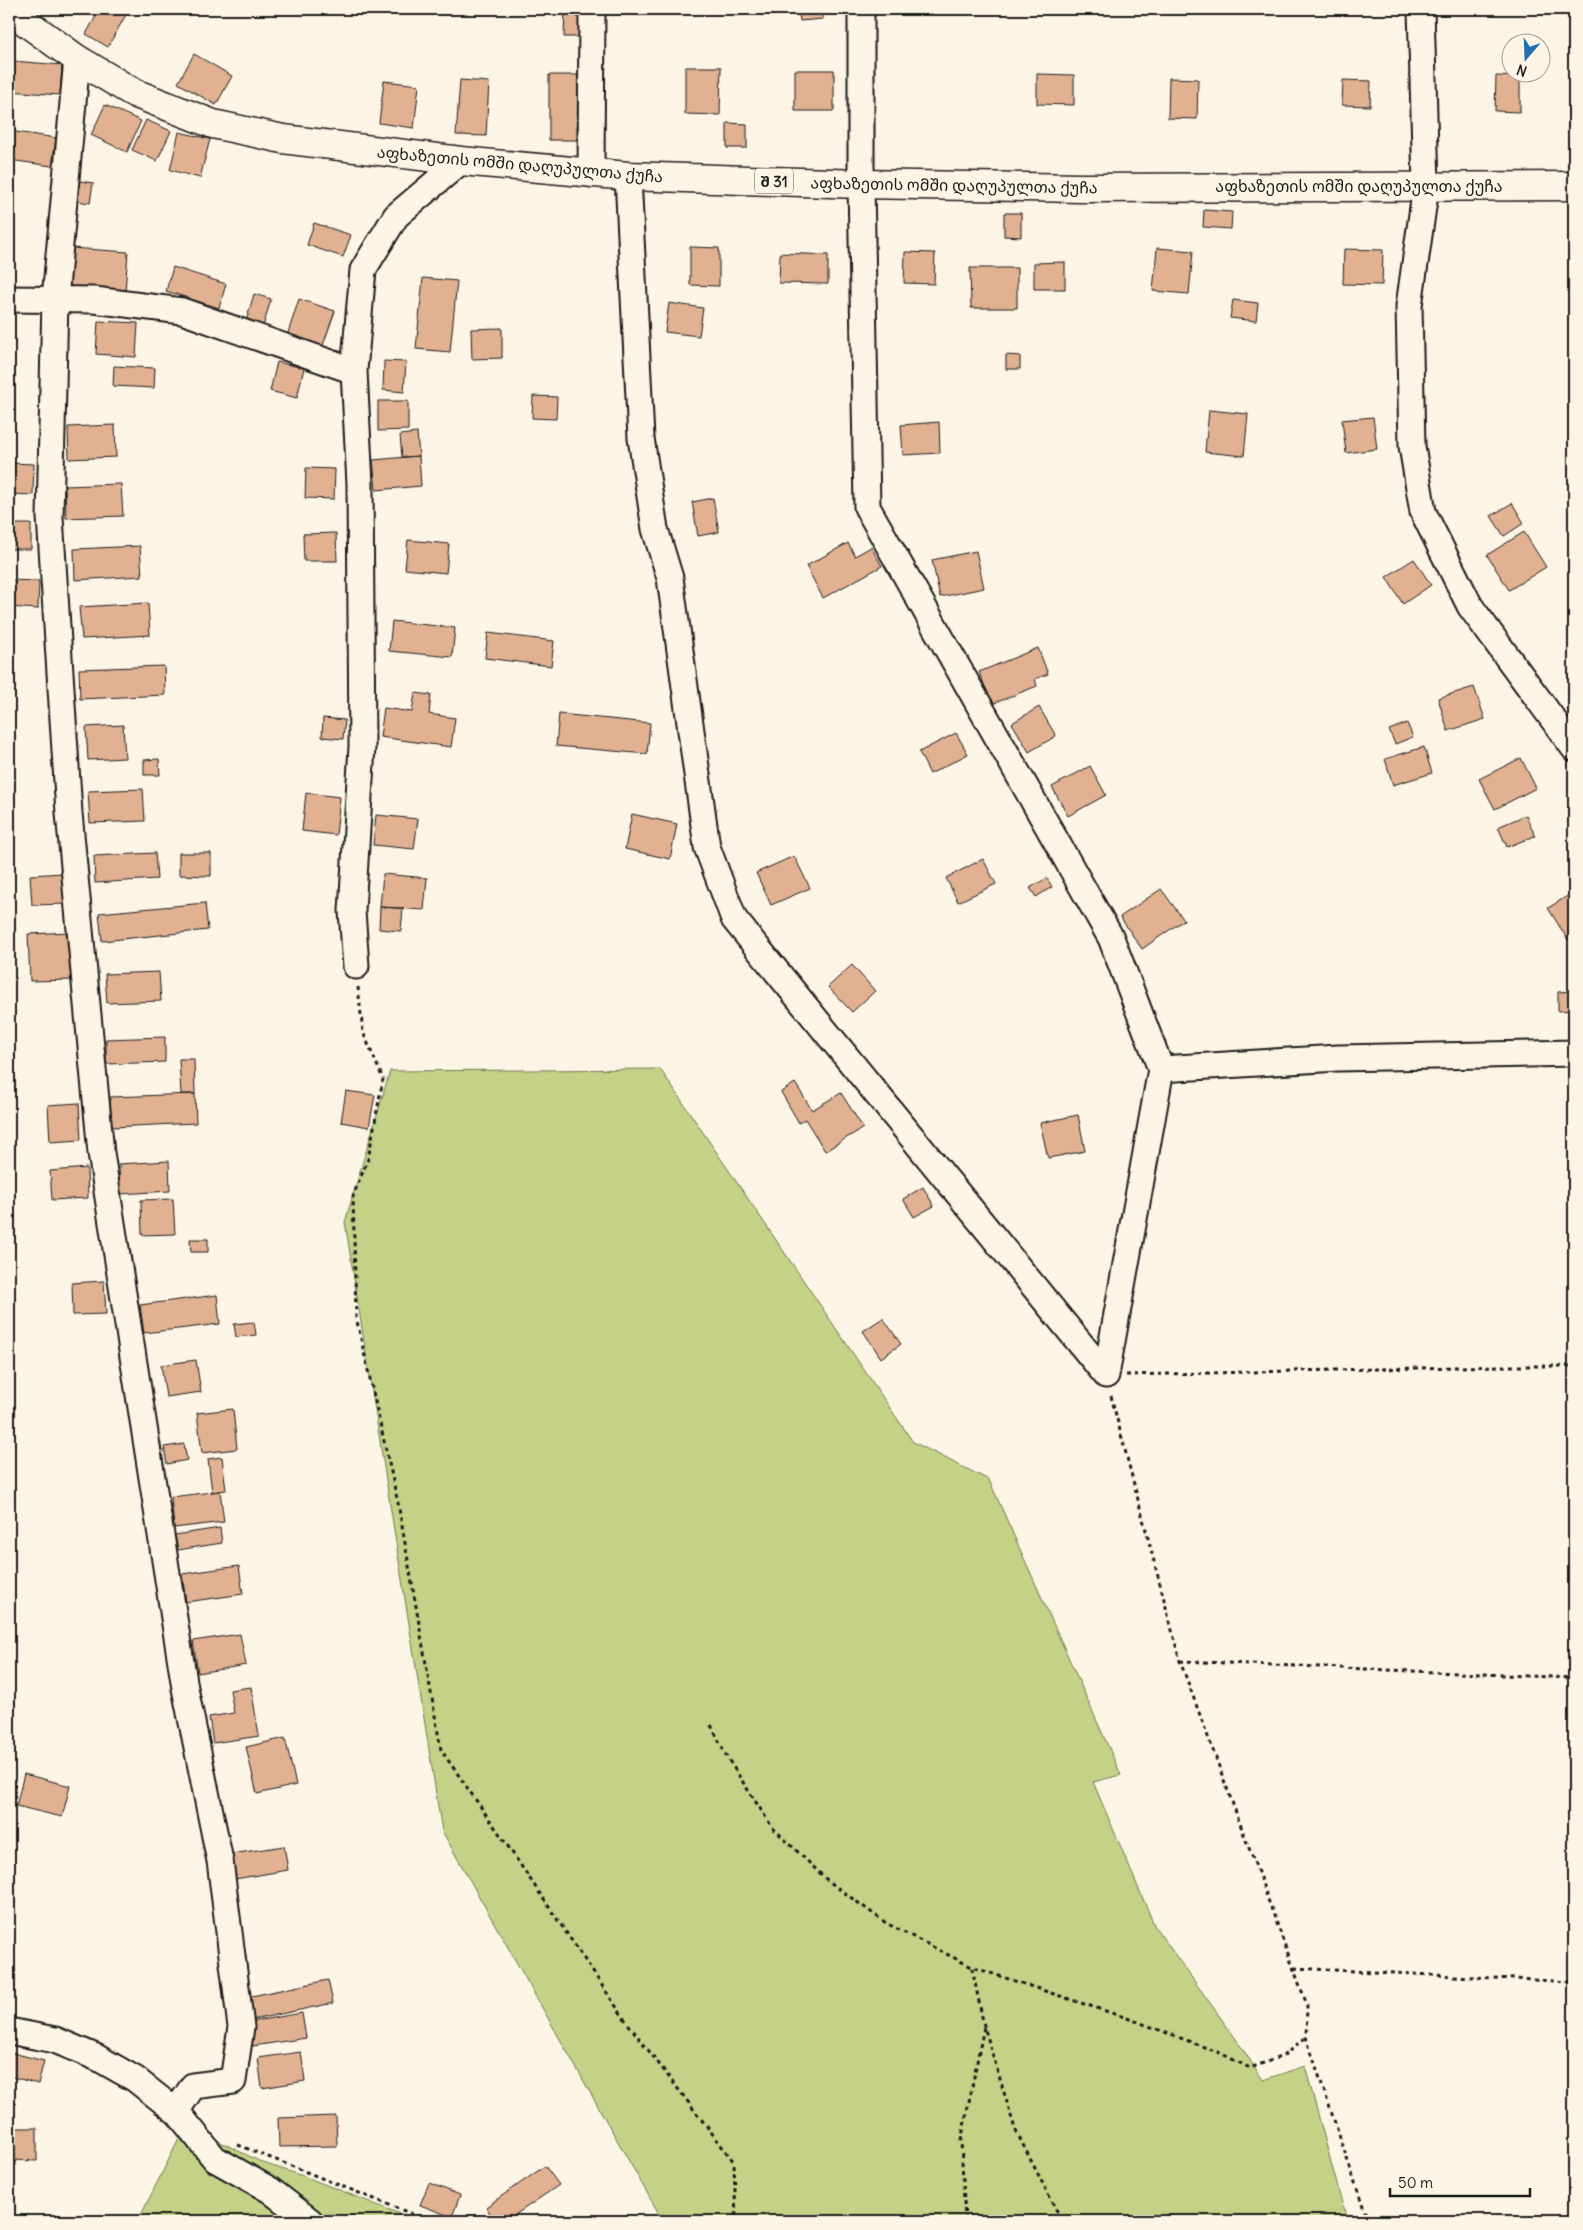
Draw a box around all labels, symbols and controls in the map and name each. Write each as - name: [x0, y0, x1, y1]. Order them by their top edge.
- north arrow: [1500, 32, 1550, 82]
- text: N: [1514, 60, 1529, 80]
- street label: აფხაზეთის ომში დაღუპულთა ქუჩა: [376, 142, 664, 187]
- road number: შ 31: [755, 168, 793, 194]
- street label: აფხაზეთის ომში დაღუპულთა ქუჩა: [810, 172, 1098, 199]
- street label: აფხაზეთის ომში დაღუპულთა ქუჩა: [1215, 176, 1503, 197]
- scale bar: [1390, 2165, 1530, 2197]
- text: 50 m: [1398, 2173, 1433, 2192]

